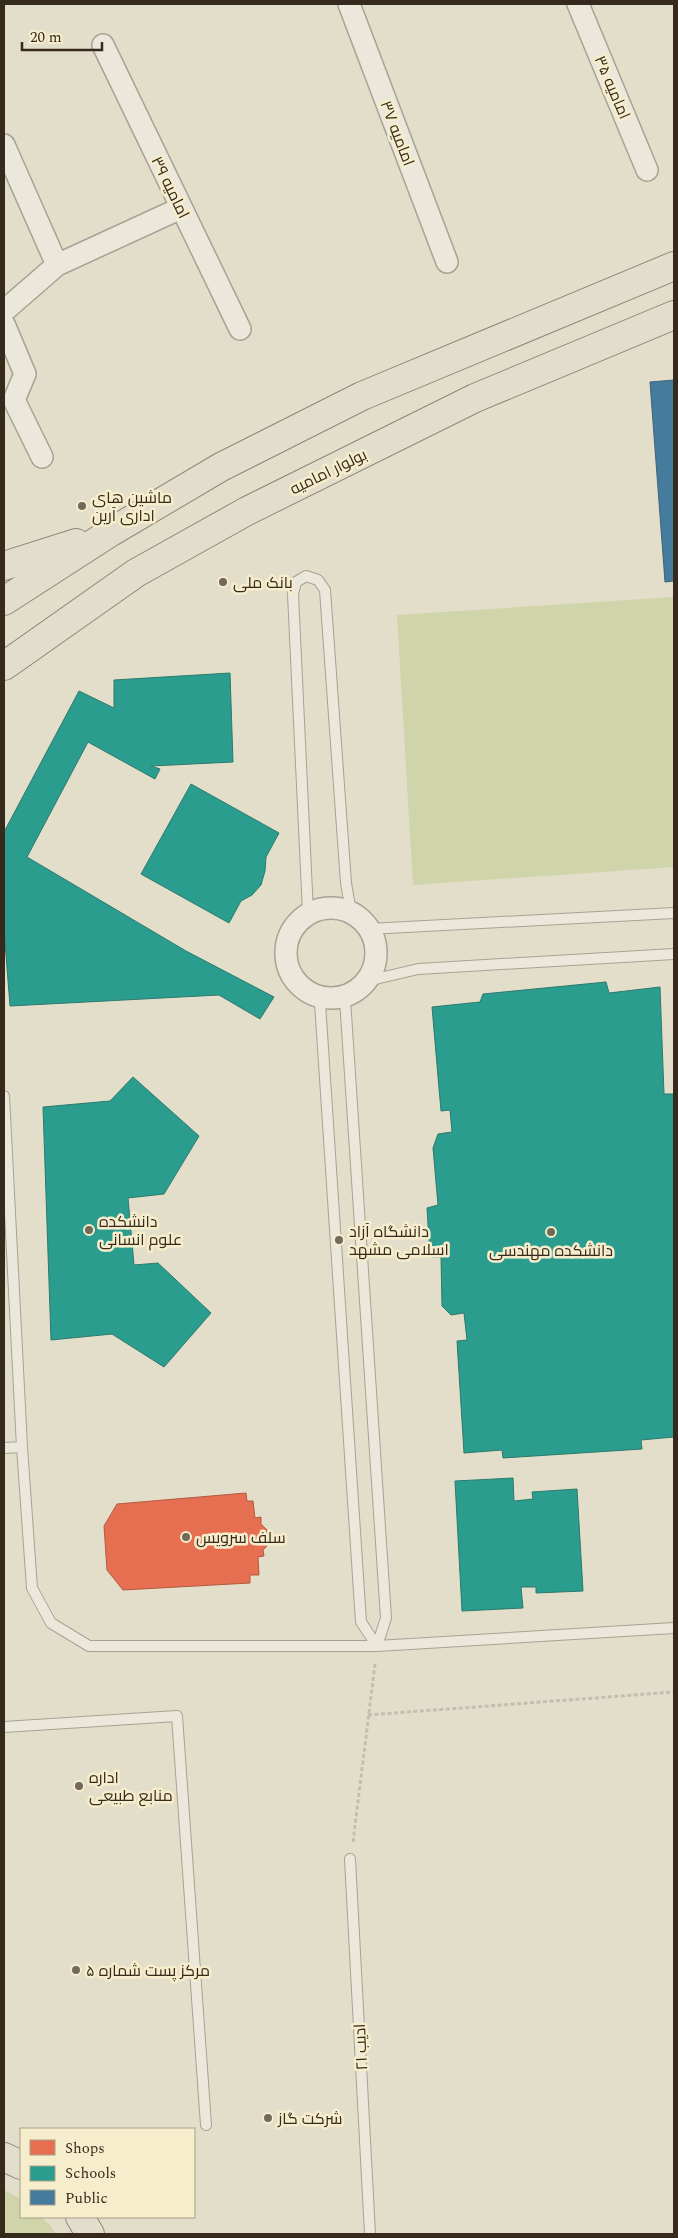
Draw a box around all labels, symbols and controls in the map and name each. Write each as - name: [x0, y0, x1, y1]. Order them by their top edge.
- scale bar: [22, 20, 102, 52]
- text: 20 m: [30, 26, 62, 49]
- street label: امامیه ۳۵: [588, 52, 636, 123]
- street label: امامیه ۳۷: [374, 97, 421, 170]
- street label: امامیه ۳۹: [145, 152, 195, 223]
- street label: بولوار امامیه: [286, 443, 371, 501]
- place label: ماشین های اداری آرین: [92, 486, 172, 528]
- marker: ماشین های اداری آرین: [76, 500, 88, 512]
- place label: بانک ملی: [233, 571, 293, 595]
- marker: بانک ملی: [217, 576, 229, 588]
- place label: دانشکده علوم انسانی: [99, 1210, 182, 1252]
- place label: دانشگاه آزاد اسلامی مشهد: [349, 1220, 449, 1262]
- marker: دانشکده علوم انسانی: [83, 1224, 95, 1236]
- marker: دانشکده مهندسی: [545, 1226, 557, 1238]
- marker: دانشگاه آزاد اسلامی مشهد: [333, 1234, 345, 1246]
- place label: دانشکده مهندسی: [489, 1239, 613, 1263]
- place label: سلف سرویس: [196, 1526, 286, 1550]
- marker: سلف سرویس: [180, 1531, 192, 1543]
- place label: اداره منابع طبیعی: [89, 1766, 173, 1808]
- marker: اداره منابع طبیعی: [73, 1780, 85, 1792]
- place label: مرکز پست شماره ۵: [86, 1959, 210, 1983]
- marker: مرکز پست شماره ۵: [70, 1964, 82, 1976]
- street label: ادیب ۲۱: [348, 2023, 374, 2071]
- place label: شرکت گاز: [277, 2107, 343, 2131]
- marker: شرکت گاز: [262, 2112, 274, 2124]
- legend: [20, 2128, 195, 2218]
- text: Shops: [65, 2137, 105, 2160]
- text: Schools: [65, 2162, 116, 2185]
- text: Public: [65, 2187, 108, 2210]

